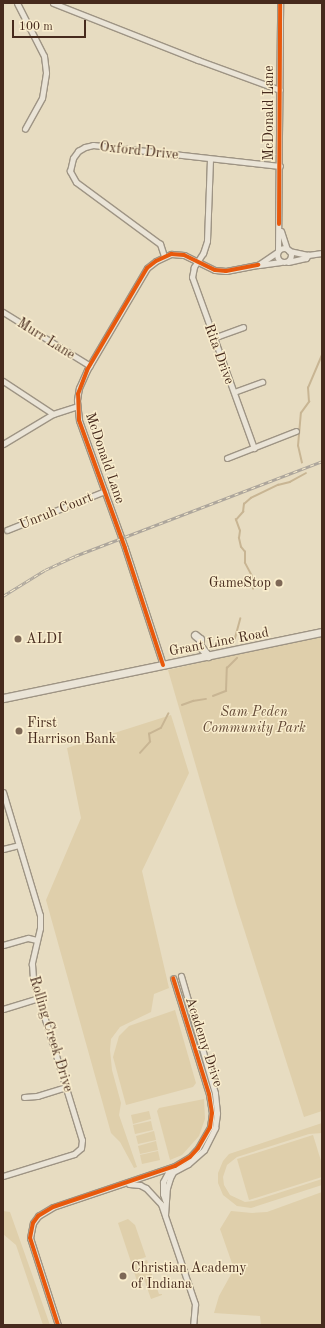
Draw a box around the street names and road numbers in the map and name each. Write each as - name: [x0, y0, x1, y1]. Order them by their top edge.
- street label: McDonald Lane: [261, 65, 277, 161]
- street label: Oxford Drive: [99, 139, 179, 163]
- street label: Murr Lane: [14, 315, 78, 363]
- street label: Rita Drive: [200, 321, 238, 387]
- street label: McDonald Lane: [82, 410, 128, 506]
- street label: Unruh Court: [17, 489, 95, 533]
- street label: Grant Line Road: [168, 624, 270, 660]
- street label: Rolling Creek Drive: [25, 974, 77, 1094]
- street label: Academy Drive: [182, 995, 226, 1089]

